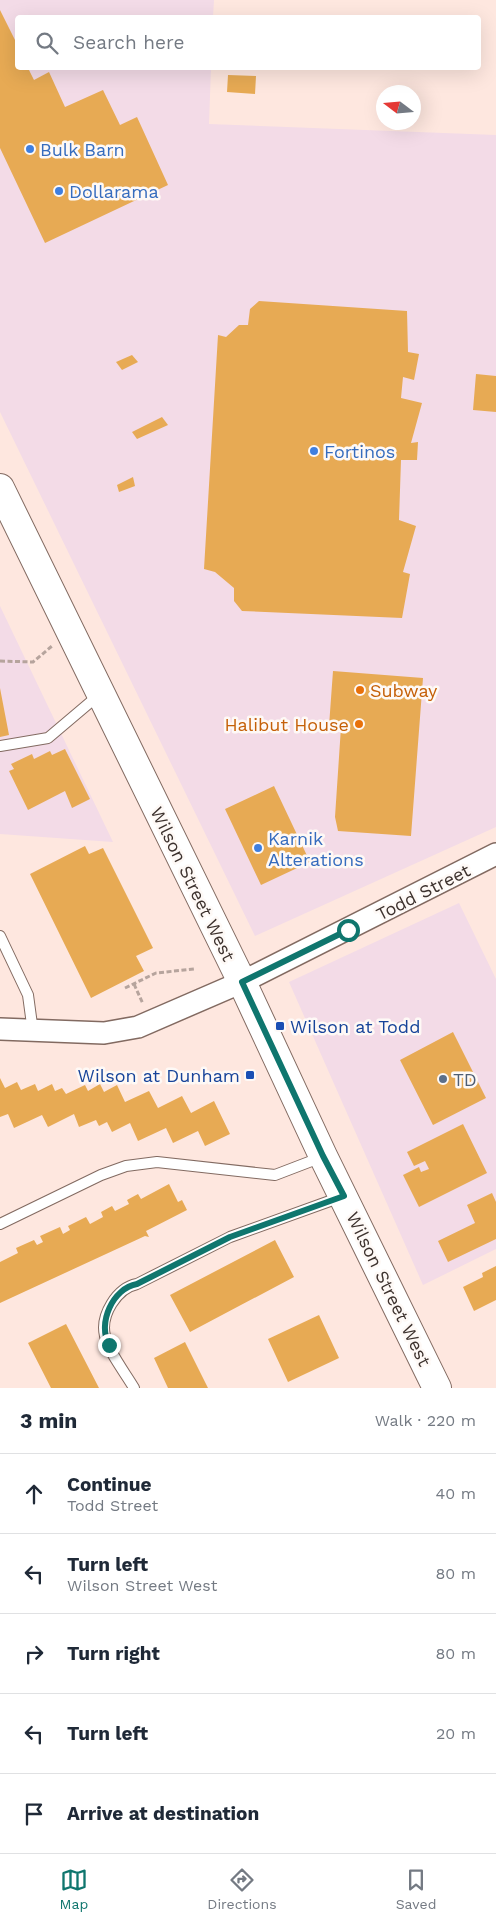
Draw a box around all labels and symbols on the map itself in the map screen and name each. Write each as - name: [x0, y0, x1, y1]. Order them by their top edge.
- north arrow: [376, 85, 421, 130]
- place label: Bulk Barn: [40, 139, 125, 160]
- marker: Bulk Barn: [24, 143, 36, 155]
- place label: Dollarama: [69, 181, 159, 202]
- marker: Dollarama: [53, 185, 65, 197]
- place label: Fortinos: [324, 441, 395, 462]
- marker: Fortinos: [308, 445, 320, 457]
- place label: Subway: [370, 680, 438, 701]
- marker: Subway: [354, 684, 366, 696]
- place label: Halibut House: [224, 714, 349, 735]
- marker: Halibut House: [353, 718, 365, 730]
- street label: Wilson Street West: [146, 803, 240, 965]
- place label: Karnik Alterations: [268, 828, 364, 870]
- marker: Karnik Alterations: [252, 842, 264, 854]
- street label: Todd Street: [373, 859, 474, 925]
- route start: [337, 919, 360, 942]
- place label: Wilson at Todd: [290, 1016, 420, 1037]
- marker: Wilson at Todd: [274, 1020, 286, 1032]
- place label: Wilson at Dunham: [78, 1065, 240, 1086]
- marker: Wilson at Dunham: [244, 1069, 256, 1081]
- place label: TD: [453, 1069, 477, 1090]
- marker: TD: [437, 1073, 449, 1085]
- street label: Wilson Street West: [342, 1208, 436, 1370]
- route end: [98, 1334, 121, 1357]

